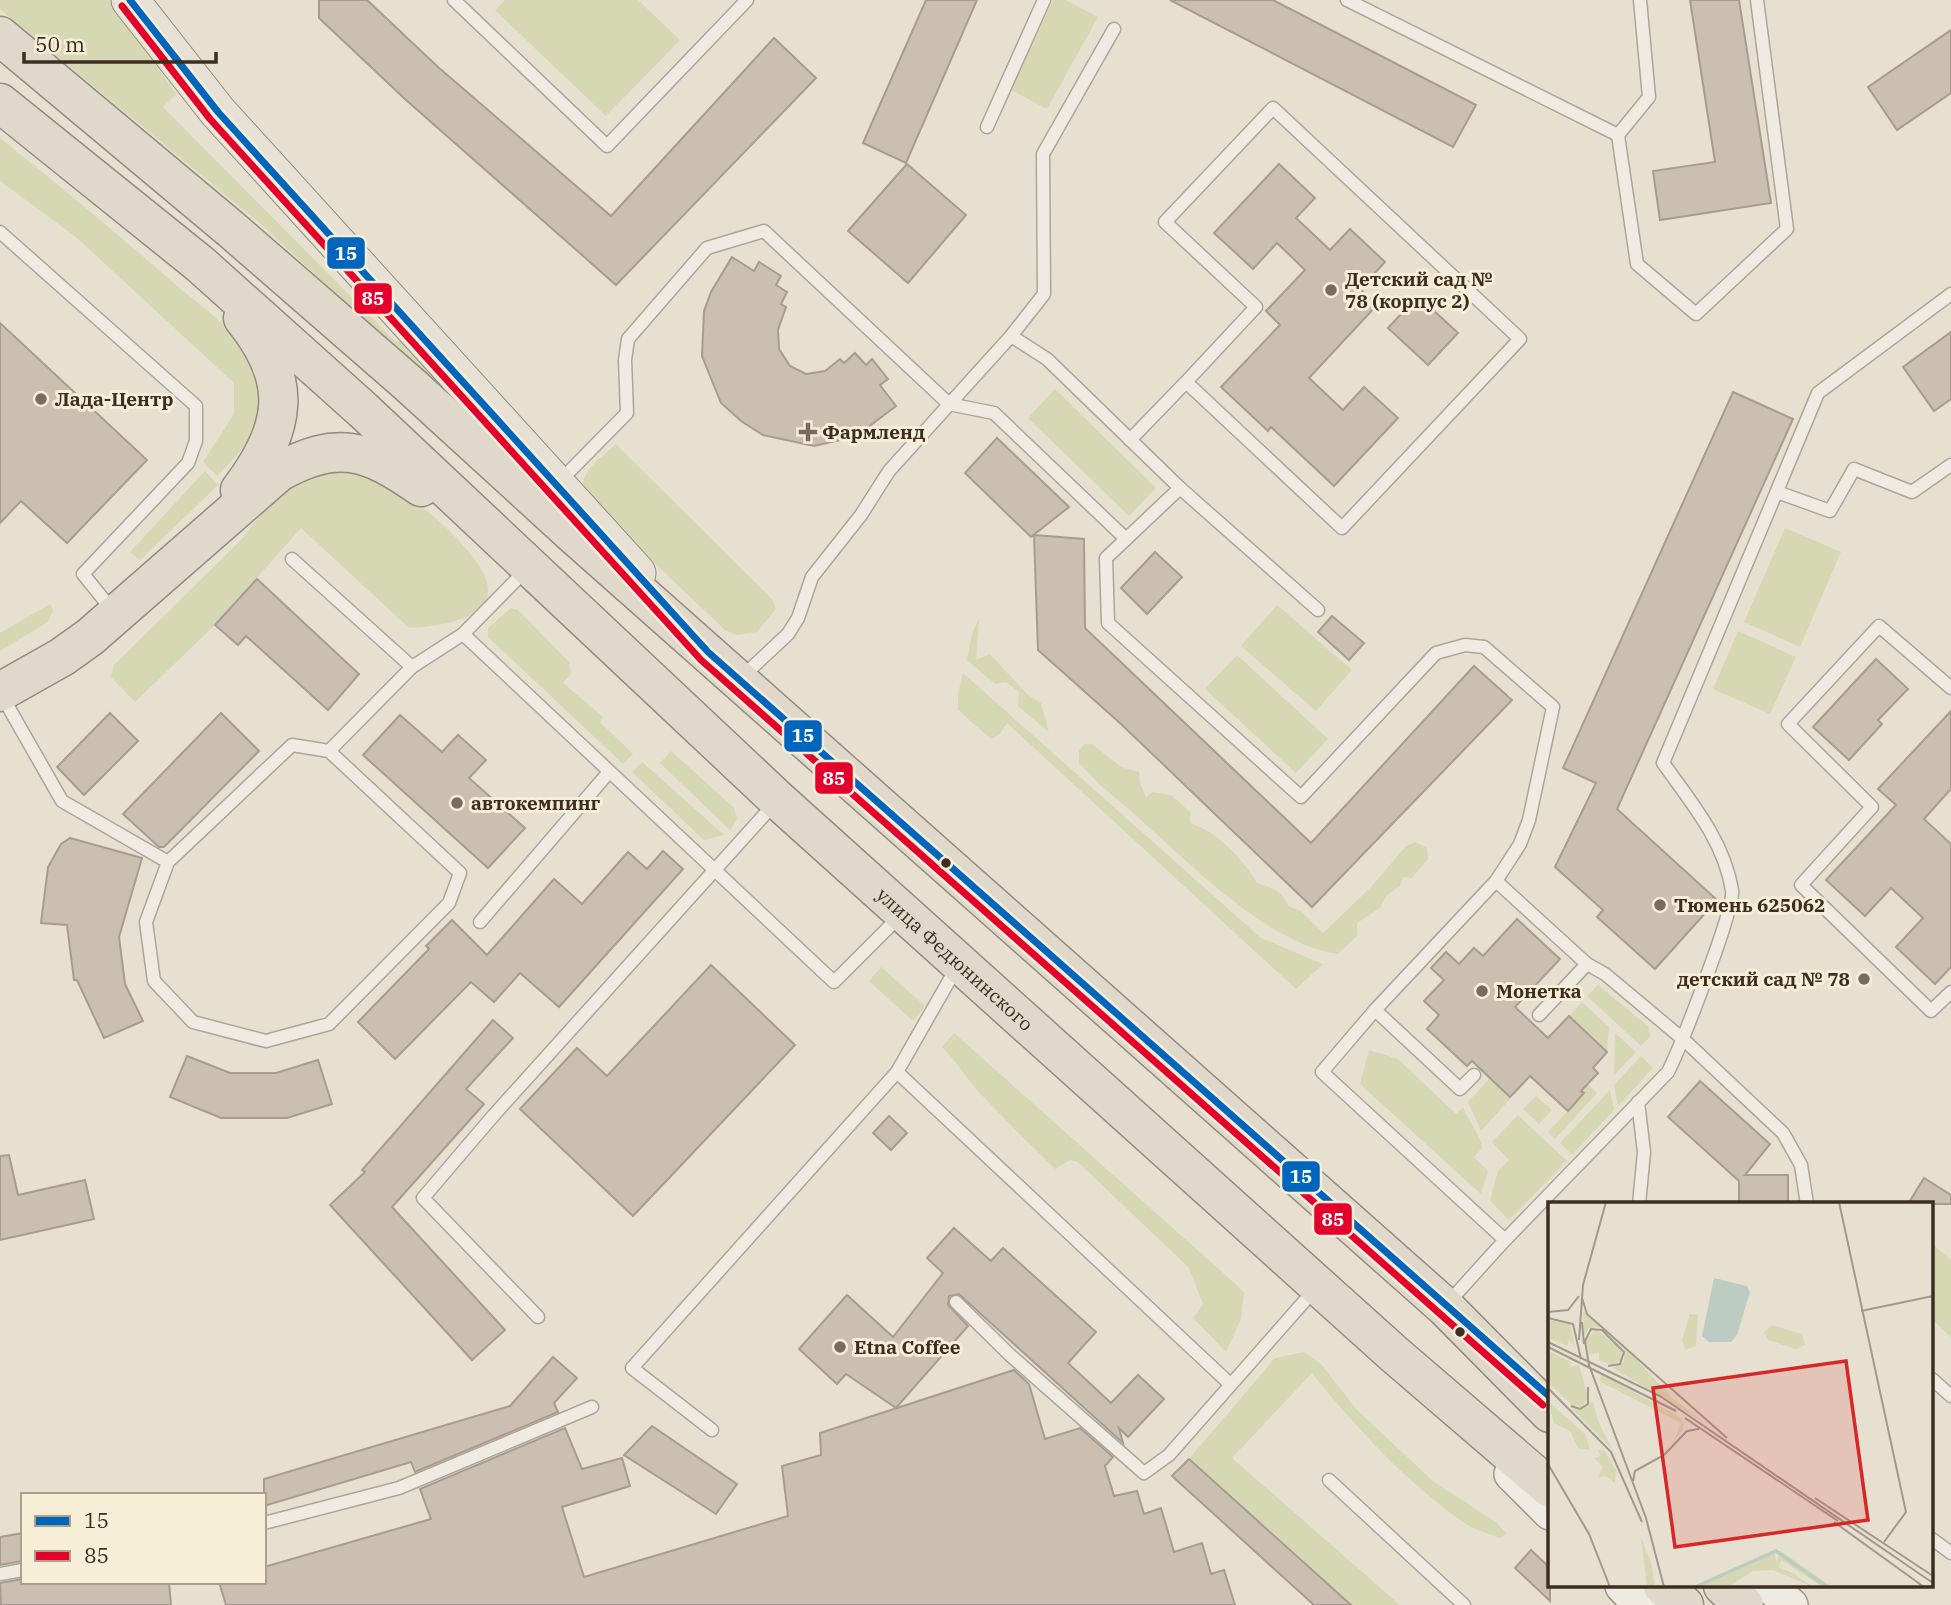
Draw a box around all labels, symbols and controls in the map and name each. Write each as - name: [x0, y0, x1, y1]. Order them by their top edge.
- scale bar: [24, 21, 217, 65]
- text: 50 m: [35, 30, 85, 58]
- line badge: 15: [326, 236, 366, 270]
- text: 15: [335, 241, 357, 265]
- place label: Детский сад № 78 (корпус 2): [1345, 267, 1493, 313]
- line badge: 85: [353, 282, 393, 315]
- marker: Детский сад № 78 (корпус 2): [1323, 282, 1339, 298]
- text: 85: [362, 286, 384, 310]
- place label: Лада-Центр: [55, 387, 173, 411]
- marker: Лада-Центр: [33, 391, 49, 407]
- place label: Фармленд: [822, 420, 926, 444]
- marker: Фармленд: [800, 424, 816, 440]
- line badge: 15: [783, 719, 823, 753]
- text: 15: [792, 723, 814, 747]
- line badge: 85: [814, 761, 854, 795]
- text: 85: [823, 766, 845, 790]
- place label: автокемпинг: [471, 791, 601, 815]
- marker: автокемпинг: [449, 795, 465, 811]
- unlabelled marker: [939, 856, 953, 870]
- street label: улица Федюнинского: [872, 882, 1038, 1036]
- place label: Тюмень 625062: [1674, 893, 1825, 917]
- marker: Тюмень 625062: [1652, 897, 1668, 913]
- place label: детский сад № 78: [1677, 967, 1850, 991]
- marker: детский сад № 78: [1856, 971, 1872, 987]
- place label: Монетка: [1496, 979, 1582, 1003]
- marker: Монетка: [1474, 983, 1490, 999]
- line badge: 15: [1281, 1160, 1321, 1193]
- text: 15: [1290, 1164, 1312, 1188]
- line badge: 85: [1313, 1202, 1353, 1236]
- inset map: [1548, 1202, 1934, 1588]
- text: 85: [1322, 1207, 1344, 1231]
- unlabelled marker: [1453, 1325, 1467, 1339]
- place label: Etna Coffee: [854, 1335, 961, 1359]
- marker: Etna Coffee: [832, 1339, 848, 1355]
- legend: [21, 1493, 266, 1584]
- text: 15: [84, 1506, 109, 1534]
- text: 85: [84, 1541, 109, 1569]

